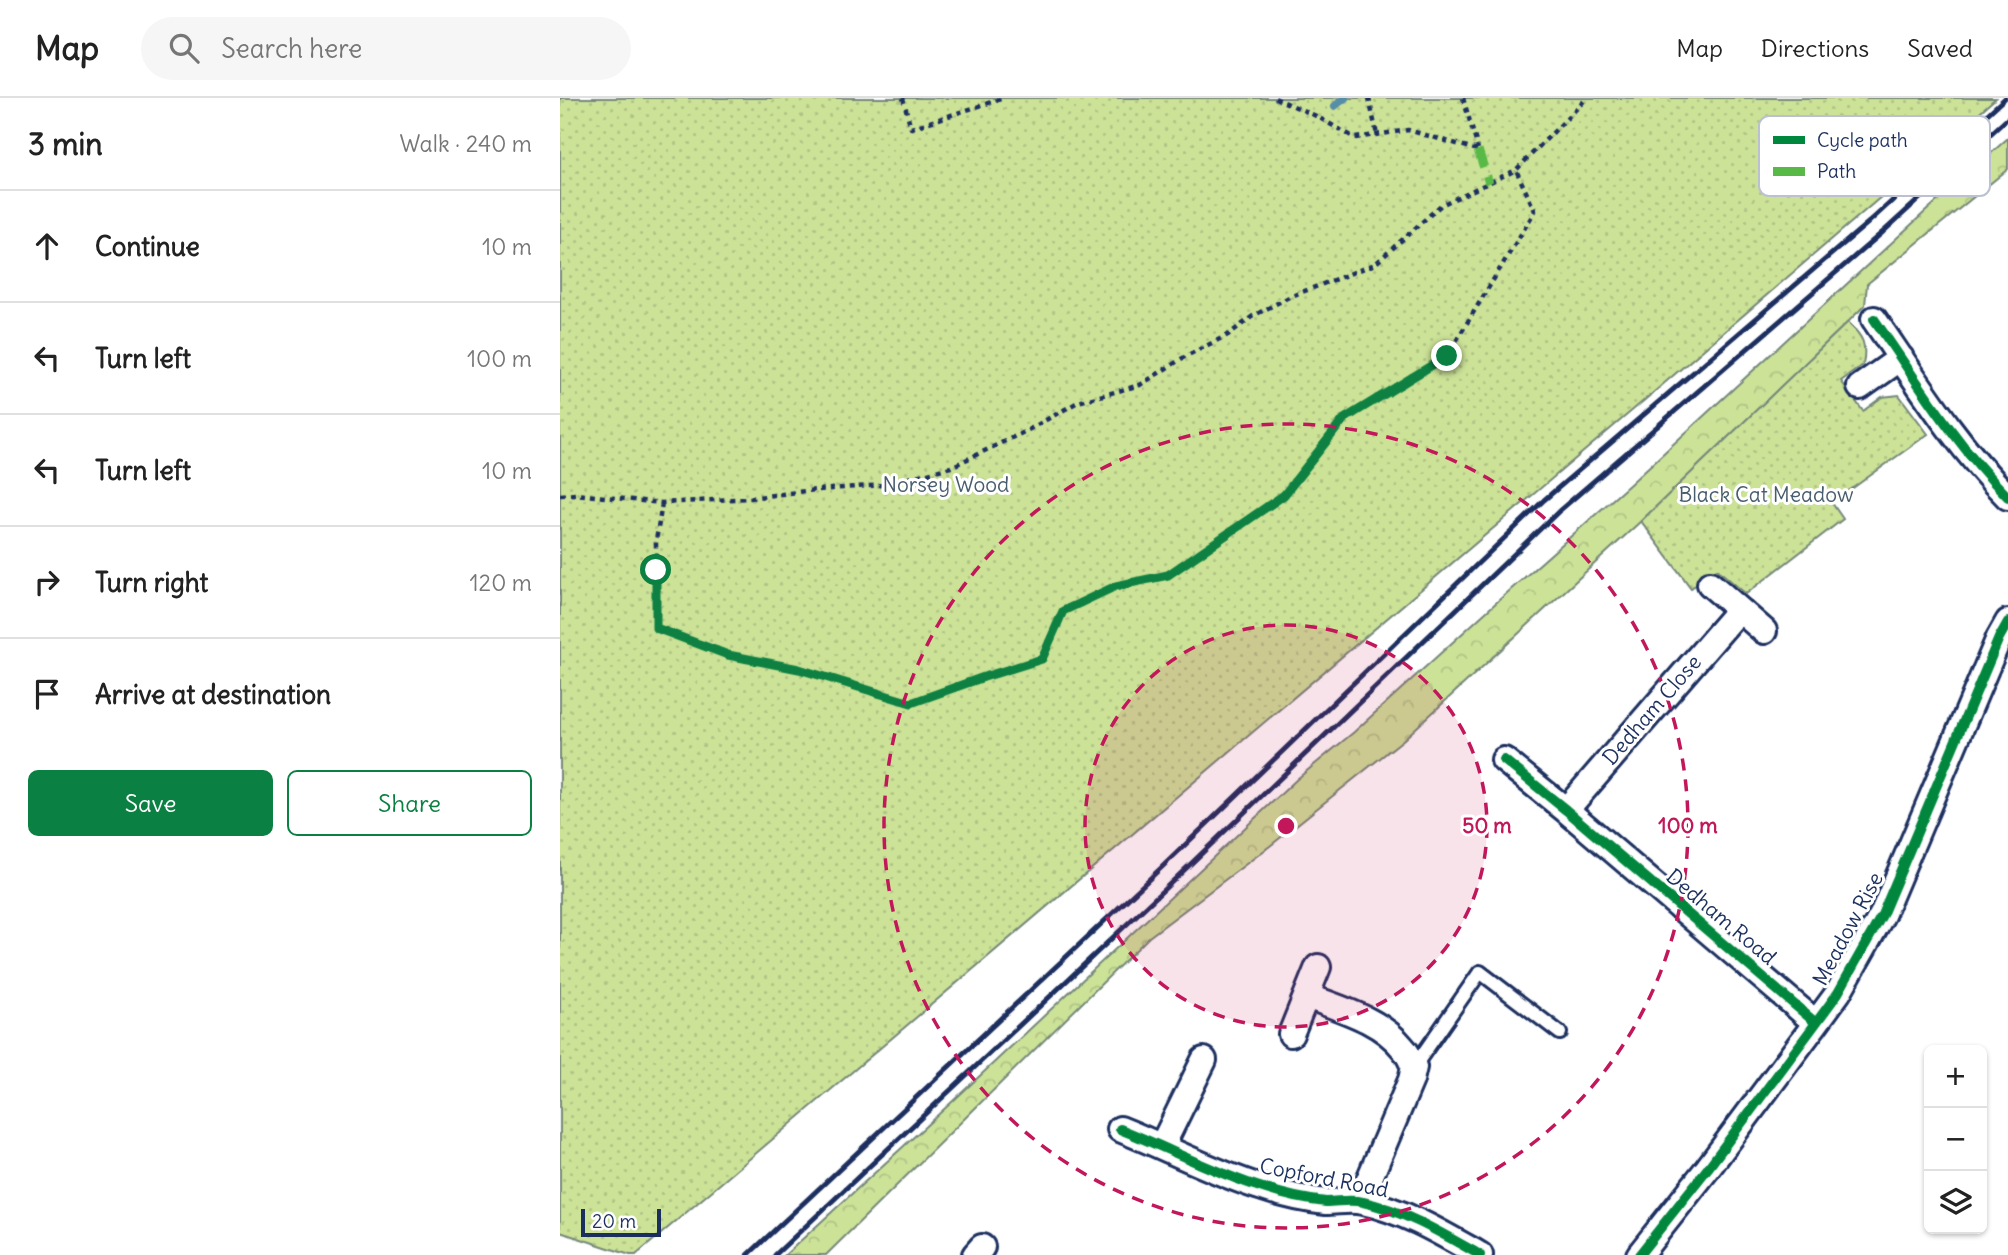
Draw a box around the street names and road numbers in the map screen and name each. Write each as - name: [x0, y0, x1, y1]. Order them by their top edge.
- street label: Dedham Close: [1596, 649, 1707, 770]
- street label: Dedham Road: [1661, 863, 1782, 970]
- street label: Meadow Rise: [1806, 867, 1889, 990]
- street label: Copford Road: [1257, 1152, 1391, 1203]

